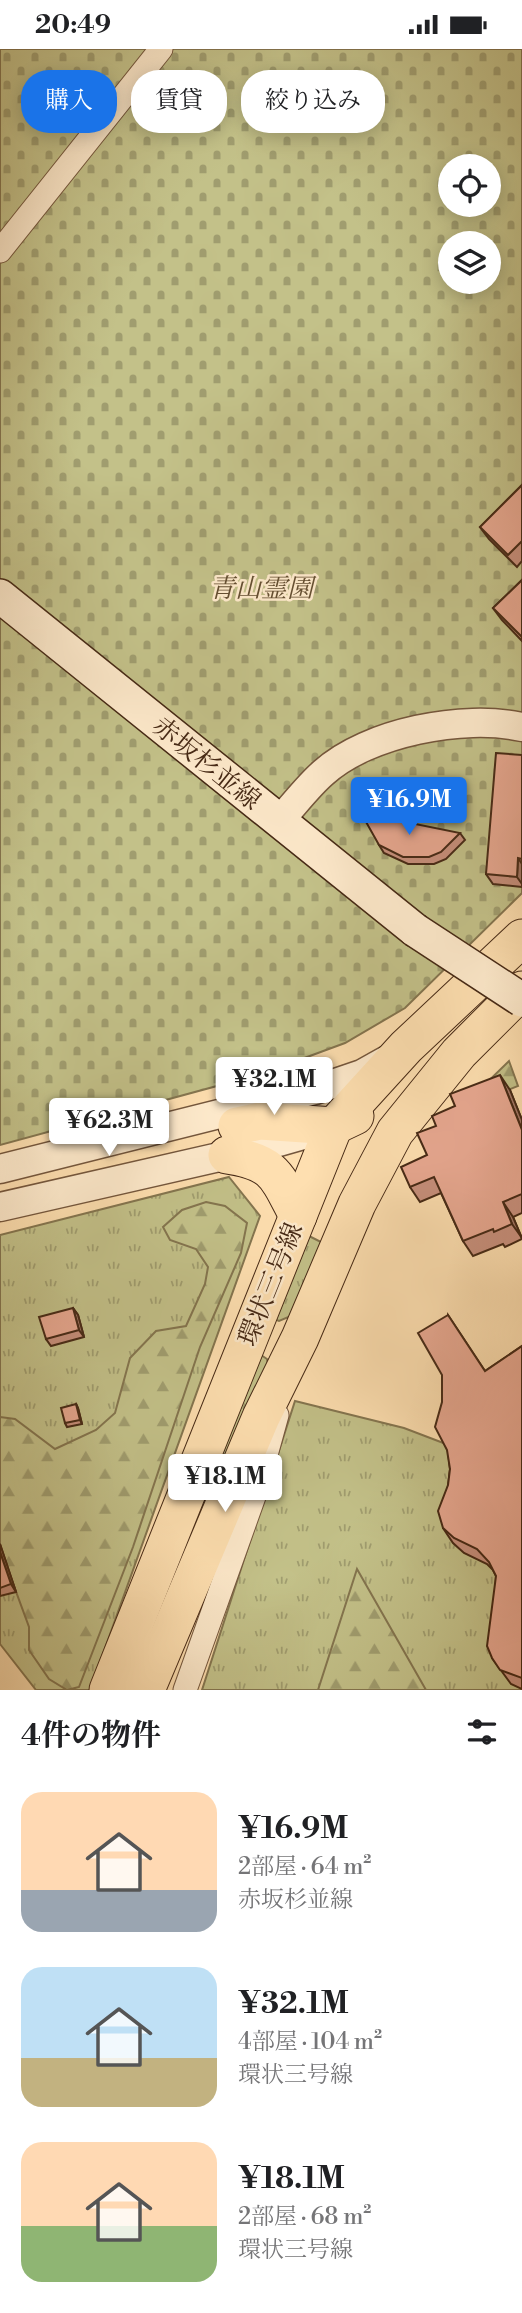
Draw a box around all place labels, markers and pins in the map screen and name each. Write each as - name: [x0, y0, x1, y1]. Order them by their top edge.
- pin: ¥16.9M: [352, 777, 466, 837]
- pin: ¥32.1M: [217, 1058, 331, 1117]
- pin: ¥62.3M: [52, 1099, 166, 1158]
- pin: ¥18.1M: [168, 1455, 282, 1514]

